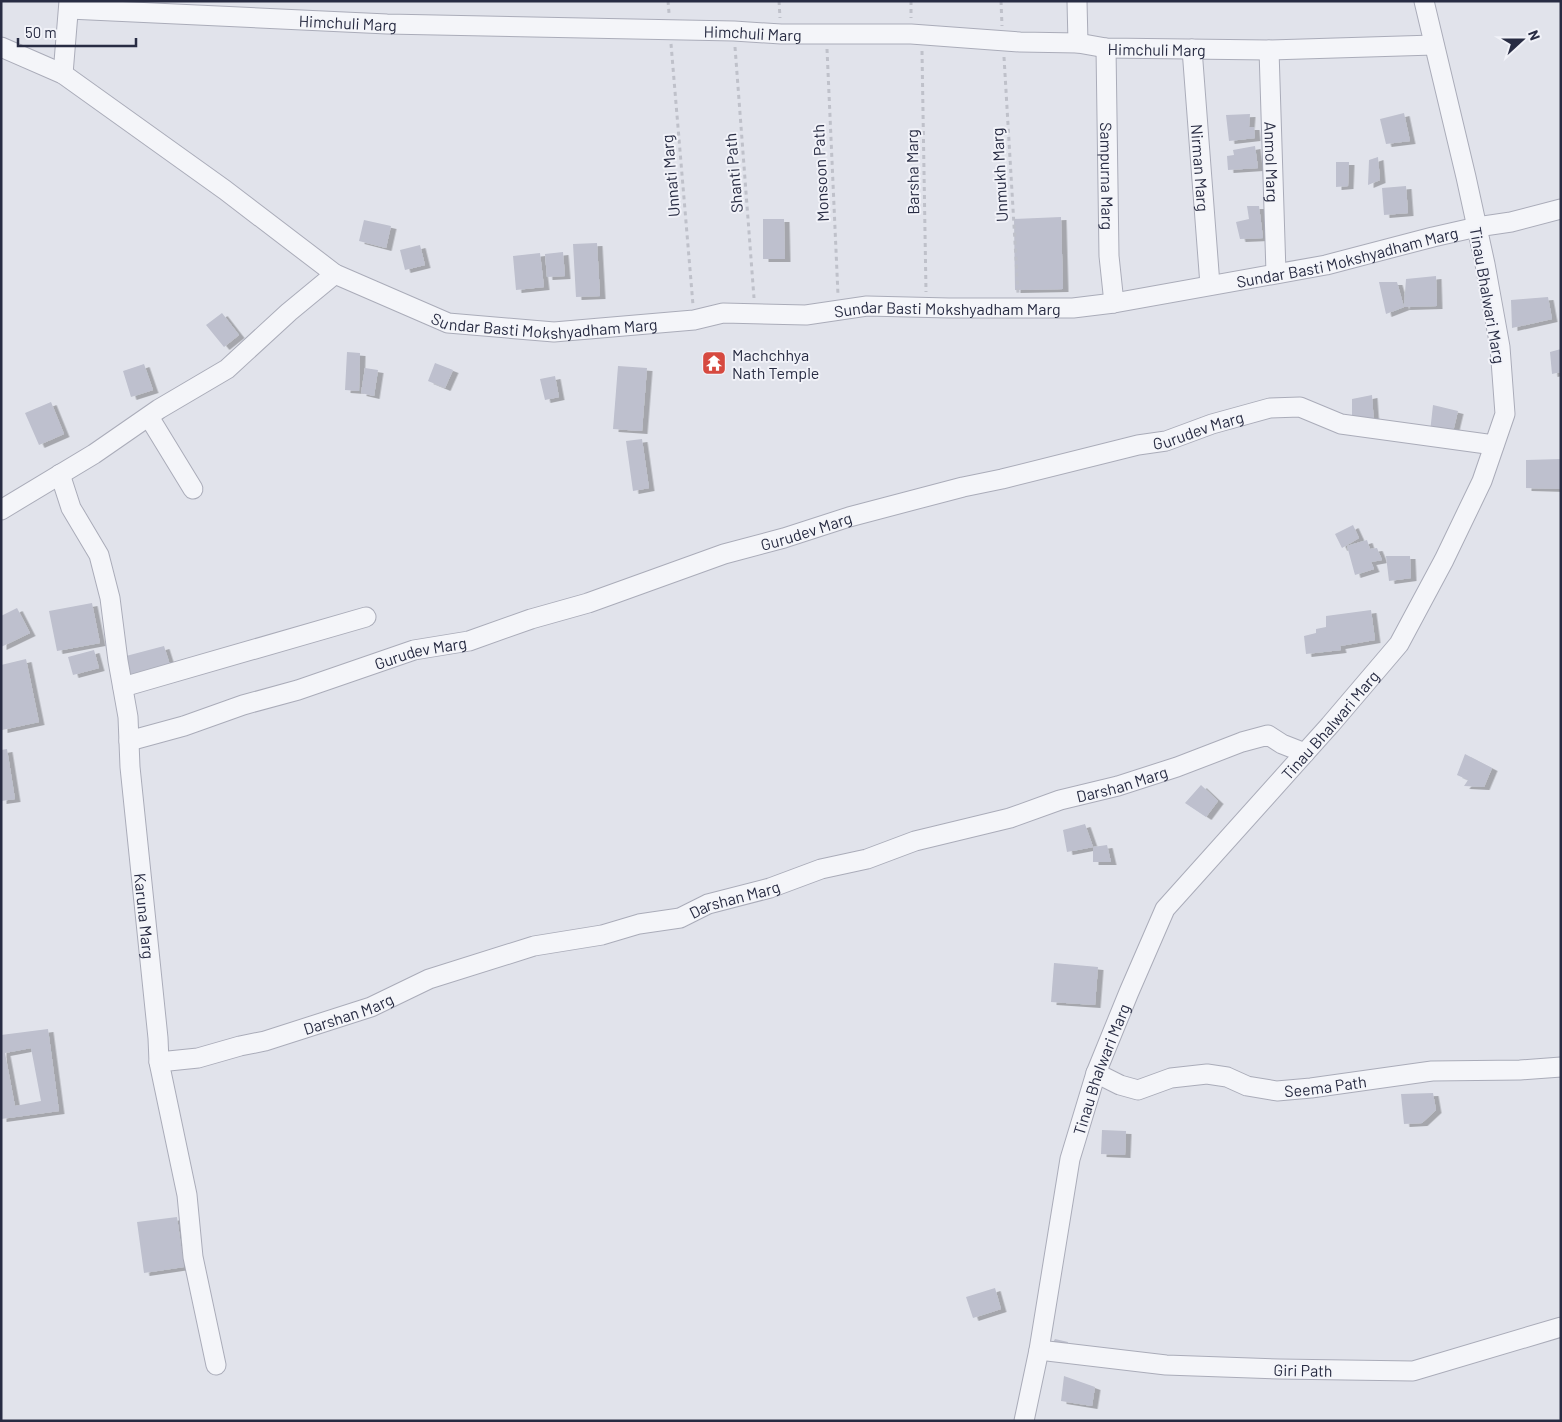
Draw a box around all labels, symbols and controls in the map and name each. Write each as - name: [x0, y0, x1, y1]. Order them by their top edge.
- street label: Himchuli Marg: [298, 10, 397, 34]
- scale bar: [18, 15, 135, 47]
- north arrow: [1497, 15, 1547, 65]
- street label: Himchuli Marg: [703, 21, 802, 44]
- text: 50 m: [25, 23, 57, 41]
- text: N: [1525, 28, 1544, 43]
- street label: Himchuli Marg: [1108, 39, 1206, 59]
- street label: Anmol Marg: [1262, 121, 1283, 203]
- street label: Sampurna Marg: [1098, 122, 1118, 230]
- street label: Nirman Marg: [1188, 123, 1214, 212]
- street label: Monsoon Path: [808, 124, 832, 222]
- street label: Unmukh Marg: [987, 127, 1011, 223]
- street label: Barsha Marg: [902, 129, 922, 215]
- street label: Shanti Path: [720, 132, 746, 214]
- street label: Unnati Marg: [657, 134, 683, 218]
- street label: Sundar Basti Mokshyadham Marg: [1235, 222, 1460, 290]
- street label: Tinau Bhalwari Marg: [1467, 225, 1509, 365]
- street label: Sundar Basti Mokshyadham Marg: [833, 296, 1061, 320]
- street label: Sundar Basti Mokshyadham Marg: [429, 308, 658, 342]
- place label: Machchhya Nath Temple: [732, 345, 819, 382]
- temple icon: Machchhya Nath Temple: [701, 350, 727, 376]
- street label: Gurudev Marg: [1151, 406, 1245, 452]
- street label: Gurudev Marg: [758, 507, 854, 553]
- street label: Gurudev Marg: [372, 632, 468, 673]
- street label: Tinau Bhalwari Marg: [1277, 666, 1382, 783]
- street label: Darshan Marg: [1074, 761, 1170, 805]
- street label: Karuna Marg: [132, 872, 159, 960]
- street label: Darshan Marg: [686, 876, 782, 922]
- street label: Darshan Marg: [301, 988, 396, 1038]
- street label: Tinau Bhalwari Marg: [1068, 1000, 1133, 1137]
- street label: Seema Path: [1283, 1071, 1368, 1100]
- street label: Giri Path: [1273, 1359, 1333, 1379]

